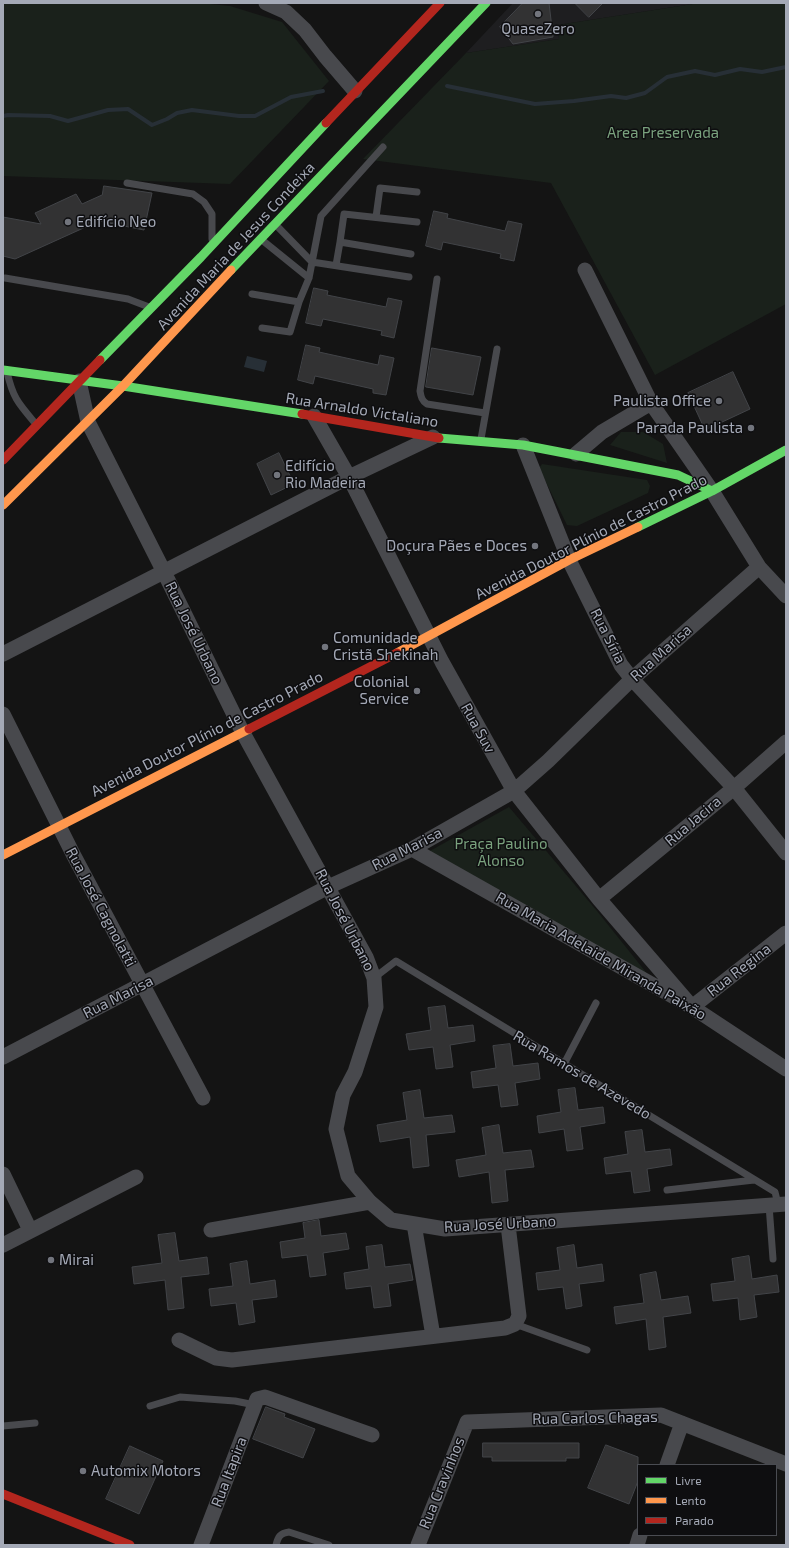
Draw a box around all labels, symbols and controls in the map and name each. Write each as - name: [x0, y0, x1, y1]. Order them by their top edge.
- marker: QuaseZero: [533, 9, 543, 19]
- place label: QuaseZero: [501, 20, 575, 38]
- park label: Area Preservada: [607, 124, 719, 142]
- street label: Avenida Maria de Jesus Condeixa: [153, 158, 319, 334]
- place label: Edifício Neo: [76, 213, 156, 231]
- marker: Edifício Neo: [63, 217, 73, 227]
- street label: Rua Arnaldo Victaliano: [284, 389, 440, 431]
- place label: Paulista Office: [613, 392, 711, 410]
- marker: Paulista Office: [714, 396, 724, 406]
- place label: Parada Paulista: [636, 419, 743, 437]
- marker: Parada Paulista: [746, 423, 756, 433]
- place label: Edifício Rio Madeira: [285, 457, 366, 492]
- marker: Edifício Rio Madeira: [272, 470, 282, 480]
- street label: Avenida Doutor Plínio de Castro Prado: [472, 471, 710, 603]
- place label: Doçura Pães e Doces: [386, 537, 527, 555]
- marker: Doçura Pães e Doces: [530, 541, 540, 551]
- street label: Rua José Urbano: [161, 579, 227, 687]
- street label: Rua Síria: [586, 605, 630, 667]
- street label: Rua Marisa: [627, 621, 695, 685]
- place label: Comunidade Cristã Shekinah: [333, 629, 438, 664]
- marker: Comunidade Cristã Shekinah: [320, 642, 330, 652]
- street label: Avenida Doutor Plínio de Castro Prado: [88, 668, 326, 800]
- place label: Colonial Service: [354, 673, 409, 708]
- marker: Colonial Service: [412, 686, 422, 696]
- street label: Rua Suv: [457, 700, 499, 756]
- street label: Rua Jacira: [661, 792, 725, 850]
- street label: Rua Marisa: [369, 824, 445, 874]
- park label: Praça Paulino Alonso: [455, 835, 547, 870]
- street label: Rua José Cagnolatti: [62, 844, 140, 970]
- street label: Rua José Urbano: [312, 866, 378, 974]
- street label: Rua Maria Adelaide Miranda Paixão: [493, 888, 709, 1024]
- street label: Rua Regina: [704, 940, 774, 1000]
- street label: Rua Marisa: [80, 972, 156, 1022]
- street label: Rua Ramos de Azevedo: [510, 1027, 654, 1123]
- street label: Rua José Urbano: [444, 1212, 556, 1236]
- place label: Mirai: [59, 1251, 94, 1269]
- marker: Mirai: [46, 1255, 56, 1265]
- street label: Rua Carlos Chagas: [532, 1408, 658, 1428]
- street label: Rua Itapira: [207, 1434, 251, 1510]
- street label: Rua Cravinhos: [415, 1434, 469, 1532]
- place label: Automix Motors: [91, 1462, 201, 1480]
- legend: [637, 1464, 777, 1536]
- marker: Automix Motors: [78, 1466, 88, 1476]
- text: Livre: [675, 1473, 702, 1487]
- text: Lento: [675, 1493, 706, 1507]
- text: Parado: [675, 1513, 714, 1527]

